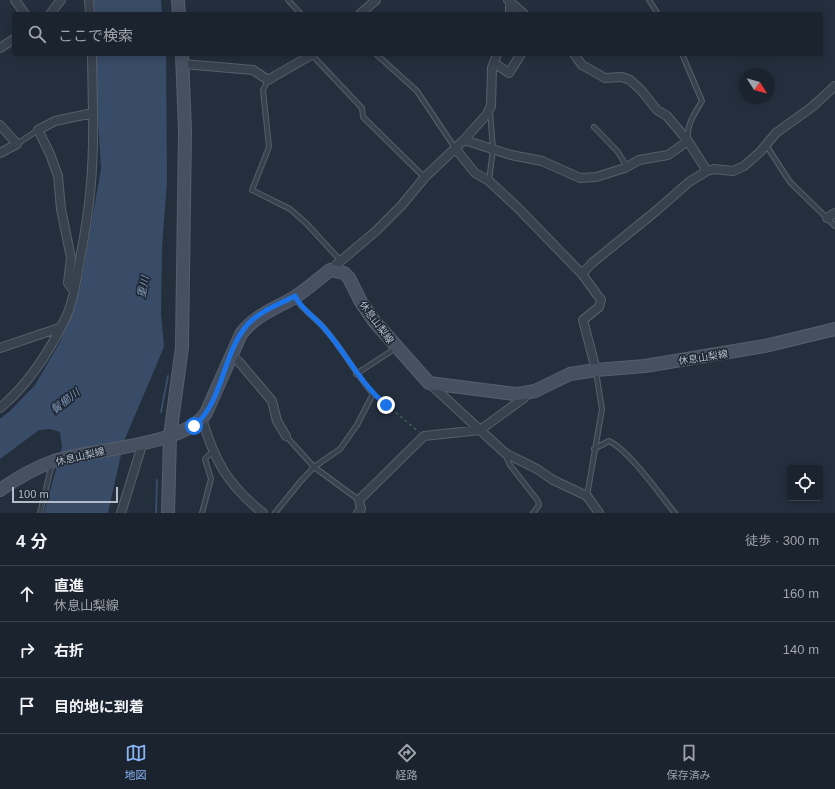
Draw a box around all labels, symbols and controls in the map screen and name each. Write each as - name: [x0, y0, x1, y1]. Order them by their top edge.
- search box: [12, 12, 823, 56]
- icon: search: [26, 23, 48, 45]
- text: ここで検索: [58, 27, 133, 44]
- north arrow: [739, 68, 775, 104]
- water label: 重川: [135, 274, 151, 299]
- street label: 休息山梨線: [357, 299, 396, 346]
- street label: 休息山梨線: [678, 348, 729, 367]
- water label: 鬢櫛川: [48, 385, 82, 416]
- route end: [377, 396, 395, 414]
- route start: [185, 417, 203, 435]
- street label: 休息山梨線: [55, 446, 106, 467]
- map controls: [787, 465, 823, 501]
- button: locate: [787, 465, 823, 501]
- scale bar: [12, 485, 118, 504]
- text: 100 m: [18, 488, 49, 500]
- text: 4 分: [16, 532, 47, 551]
- text: 徒歩 · 300 m: [745, 533, 819, 548]
- text: 直進: [54, 577, 84, 594]
- icon: ahead: [16, 583, 38, 605]
- text: 160 m: [783, 586, 819, 601]
- text: 休息山梨線: [54, 598, 119, 613]
- icon: right: [16, 639, 38, 661]
- text: 右折: [54, 642, 84, 659]
- text: 140 m: [783, 642, 819, 657]
- icon: arrive: [16, 695, 38, 717]
- text: 目的地に到着: [54, 698, 144, 715]
- tab: 地図: [125, 742, 147, 782]
- tab: 経路: [396, 742, 418, 782]
- tab: 保存済み: [667, 742, 711, 782]

